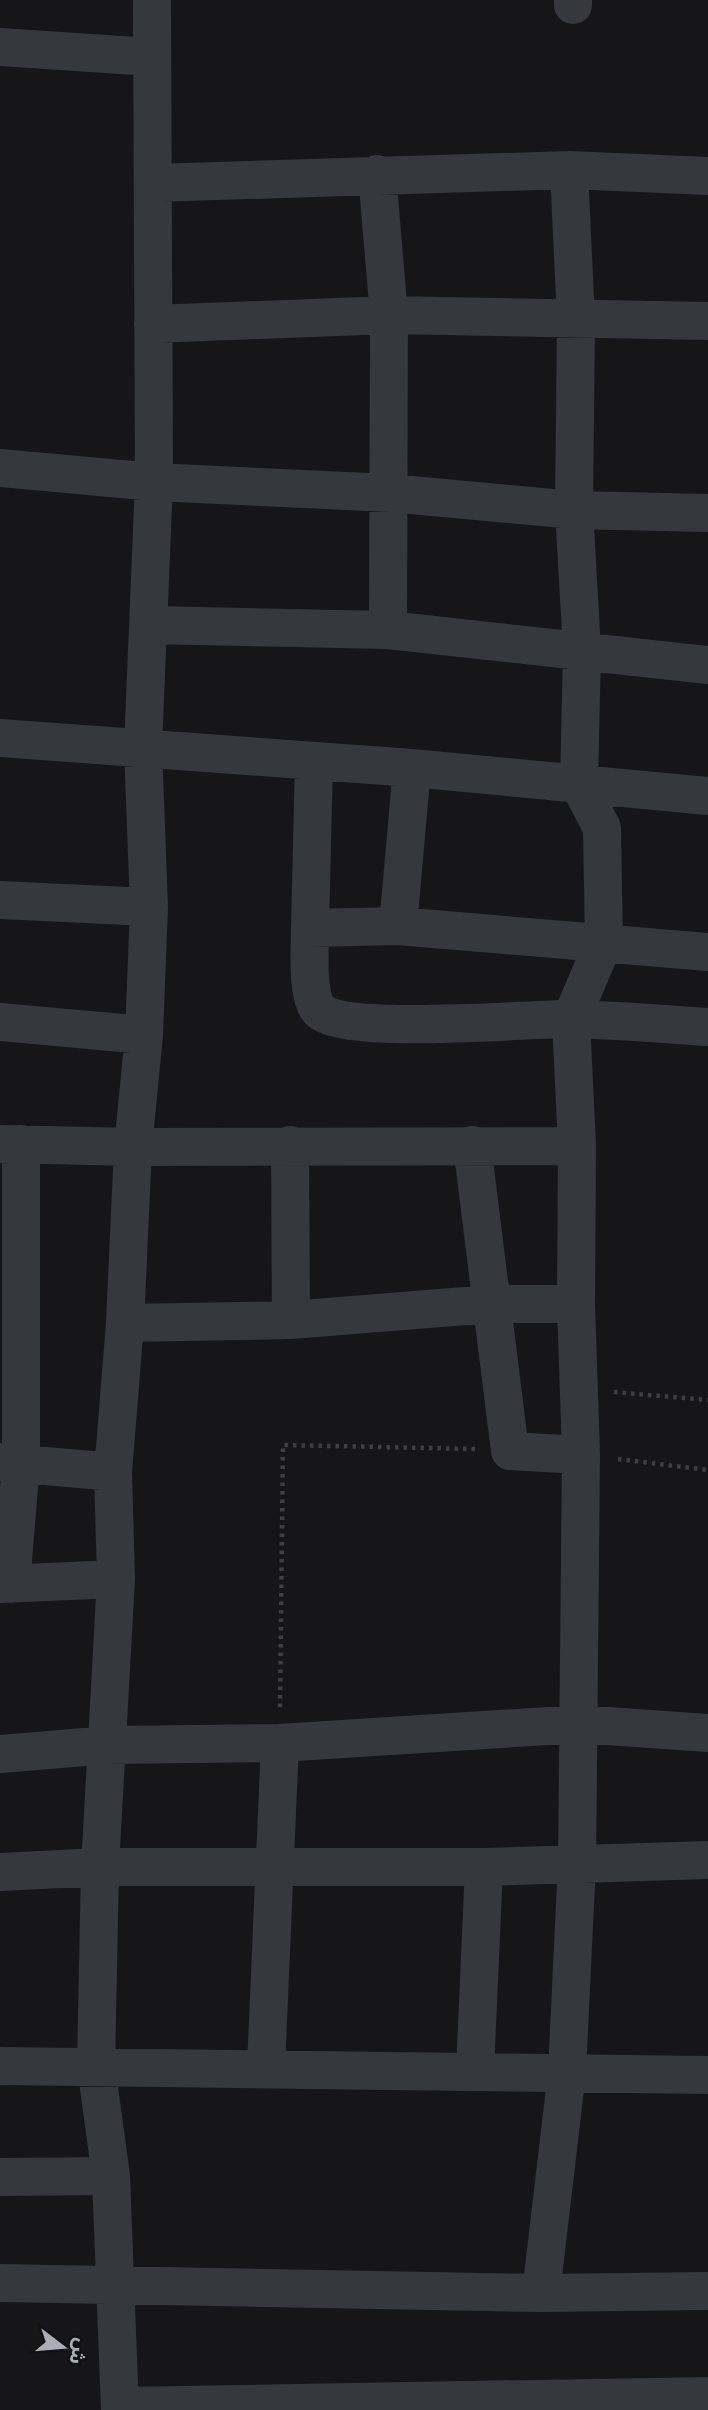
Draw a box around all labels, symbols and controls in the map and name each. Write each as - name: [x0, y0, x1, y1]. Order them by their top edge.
- north arrow: [28, 2312, 98, 2382]
- text: ش: [64, 2336, 94, 2367]

